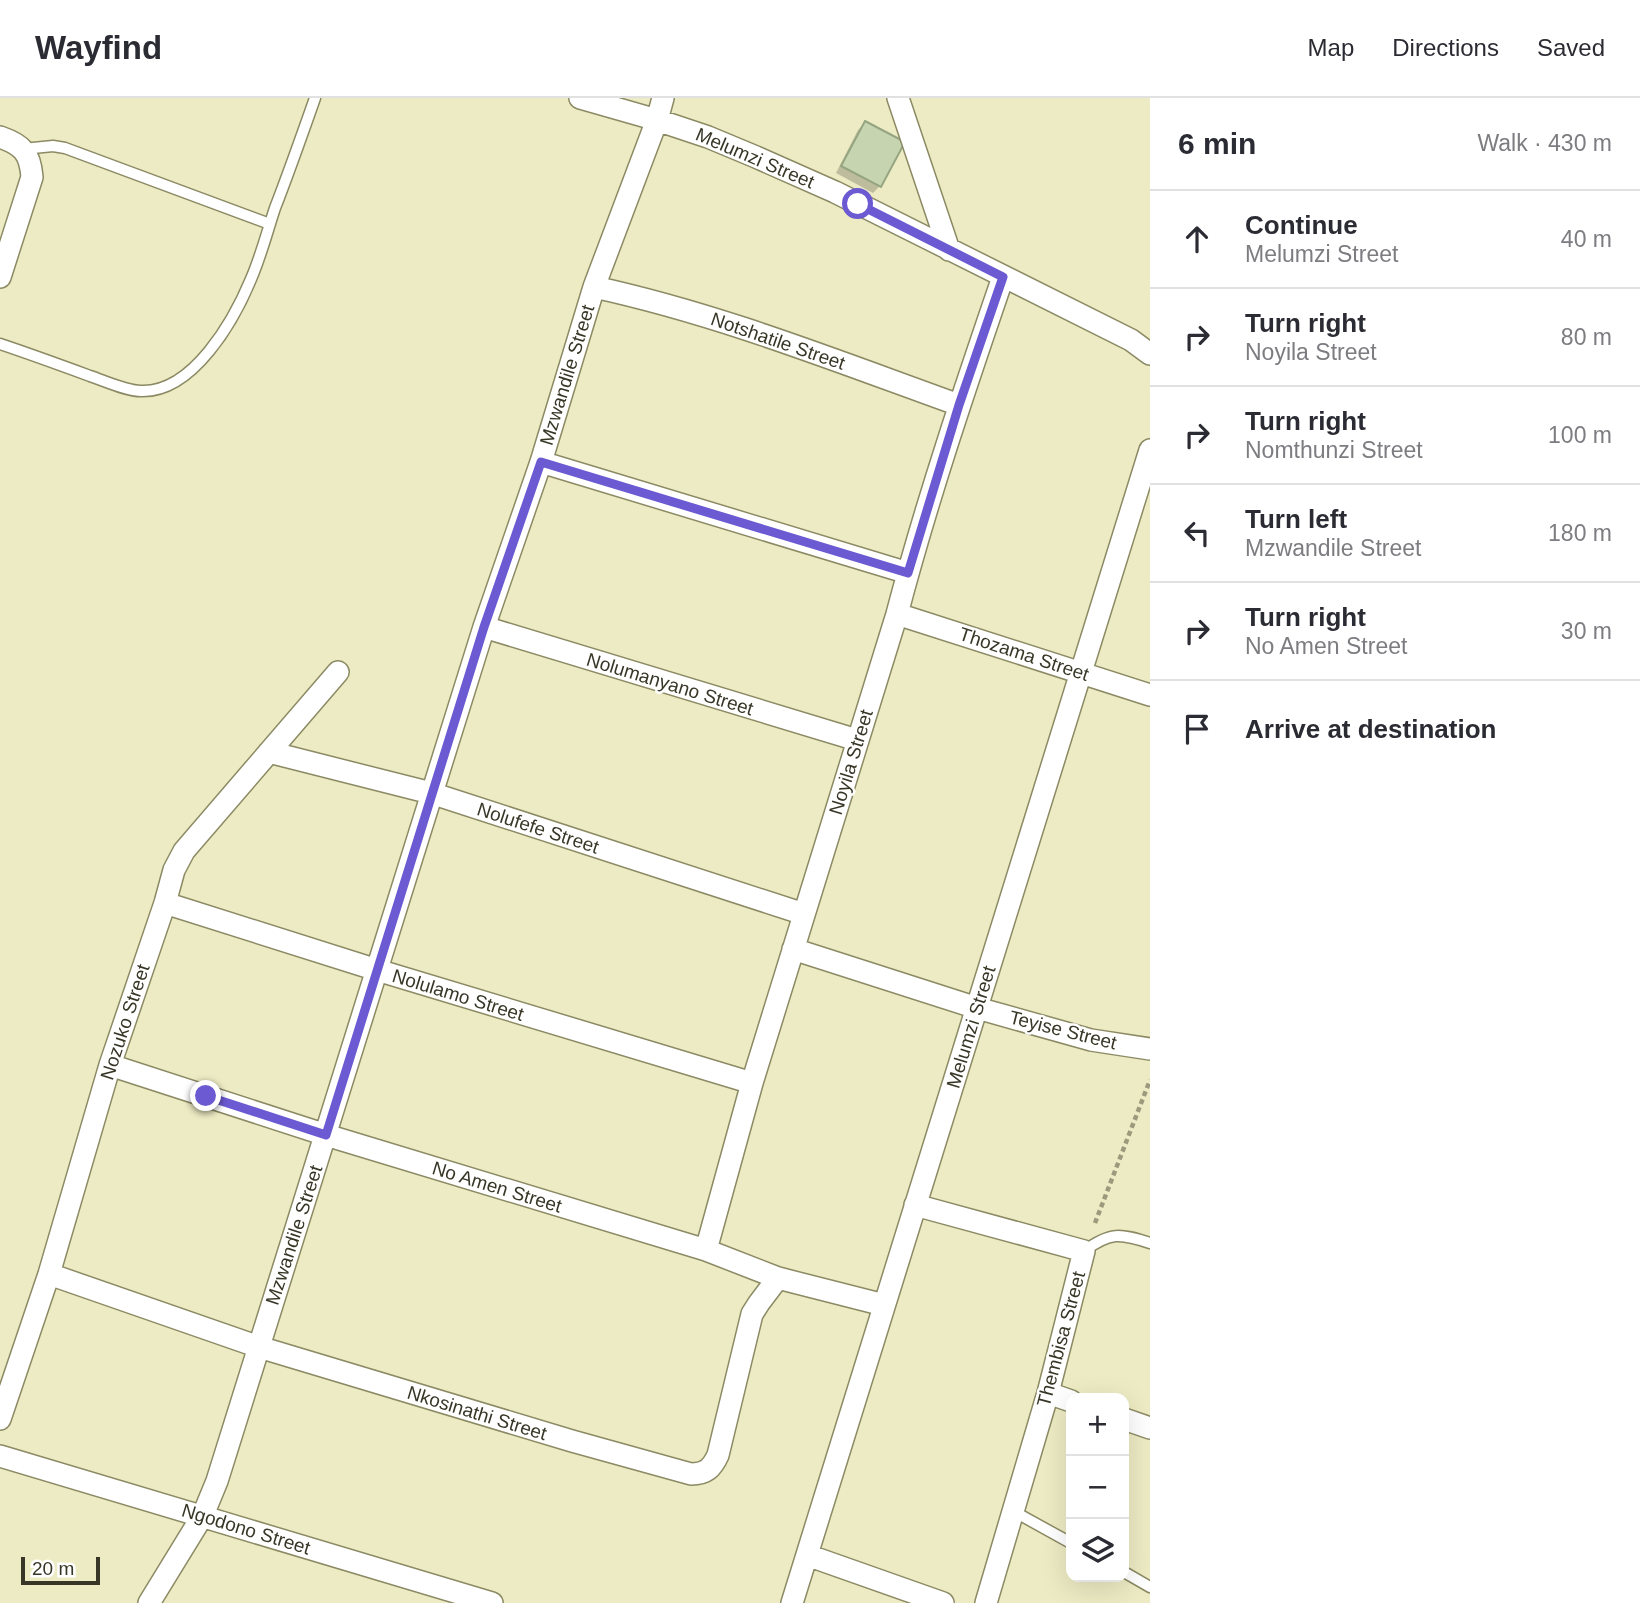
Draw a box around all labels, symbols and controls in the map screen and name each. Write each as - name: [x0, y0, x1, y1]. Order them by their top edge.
- text: Wayfind: [35, 29, 162, 66]
- text: Map: [1308, 34, 1354, 61]
- text: Directions: [1392, 34, 1499, 61]
- text: Saved: [1537, 34, 1605, 61]
- street label: Melumzi Street: [693, 124, 818, 193]
- text: 6 min: [1178, 127, 1256, 160]
- text: Walk · 430 m: [1477, 130, 1612, 156]
- route start: [842, 188, 873, 219]
- text: Continue: [1245, 210, 1358, 240]
- icon: ahead: [1178, 220, 1216, 258]
- text: 40 m: [1561, 226, 1612, 252]
- text: Melumzi Street: [1245, 241, 1398, 267]
- street label: Mzwandile Street: [536, 302, 599, 448]
- street label: Notshatile Street: [708, 308, 848, 374]
- text: Turn right: [1245, 308, 1366, 338]
- icon: right: [1178, 318, 1216, 356]
- text: 80 m: [1561, 324, 1612, 350]
- text: Noyila Street: [1245, 339, 1377, 365]
- text: Turn right: [1245, 406, 1366, 436]
- icon: right: [1178, 416, 1216, 454]
- text: 100 m: [1548, 422, 1612, 448]
- text: Nomthunzi Street: [1245, 437, 1423, 463]
- text: Turn left: [1245, 504, 1347, 534]
- icon: left: [1178, 514, 1216, 552]
- text: 180 m: [1548, 520, 1612, 546]
- text: Mzwandile Street: [1245, 535, 1421, 561]
- text: Turn right: [1245, 602, 1366, 632]
- icon: right: [1178, 612, 1216, 650]
- text: 30 m: [1561, 618, 1612, 644]
- street label: Thozama Street: [956, 623, 1092, 685]
- text: No Amen Street: [1245, 633, 1407, 659]
- street label: Nolumanyano Street: [584, 649, 757, 720]
- street label: Noyila Street: [825, 706, 877, 817]
- icon: arrive: [1178, 710, 1216, 748]
- text: Arrive at destination: [1245, 714, 1496, 744]
- street label: Nolufefe Street: [474, 798, 602, 858]
- street label: Nozuko Street: [96, 961, 154, 1083]
- street label: Melumzi Street: [942, 963, 1000, 1091]
- street label: Nolulamo Street: [390, 965, 527, 1025]
- street label: Teyise Street: [1007, 1007, 1120, 1054]
- route end: [190, 1080, 221, 1111]
- street label: No Amen Street: [430, 1157, 565, 1217]
- street label: Mzwandile Street: [261, 1162, 327, 1308]
- street label: Thembisa Street: [1033, 1268, 1089, 1409]
- street label: Nkosinathi Street: [405, 1382, 550, 1444]
- map controls: [1066, 1393, 1129, 1582]
- button: +: [1066, 1393, 1129, 1456]
- button: −: [1066, 1456, 1129, 1519]
- street label: Ngodono Street: [179, 1500, 313, 1559]
- button: layers: [1066, 1519, 1129, 1582]
- scale bar: [21, 1554, 100, 1586]
- text: 20 m: [32, 1558, 74, 1579]

